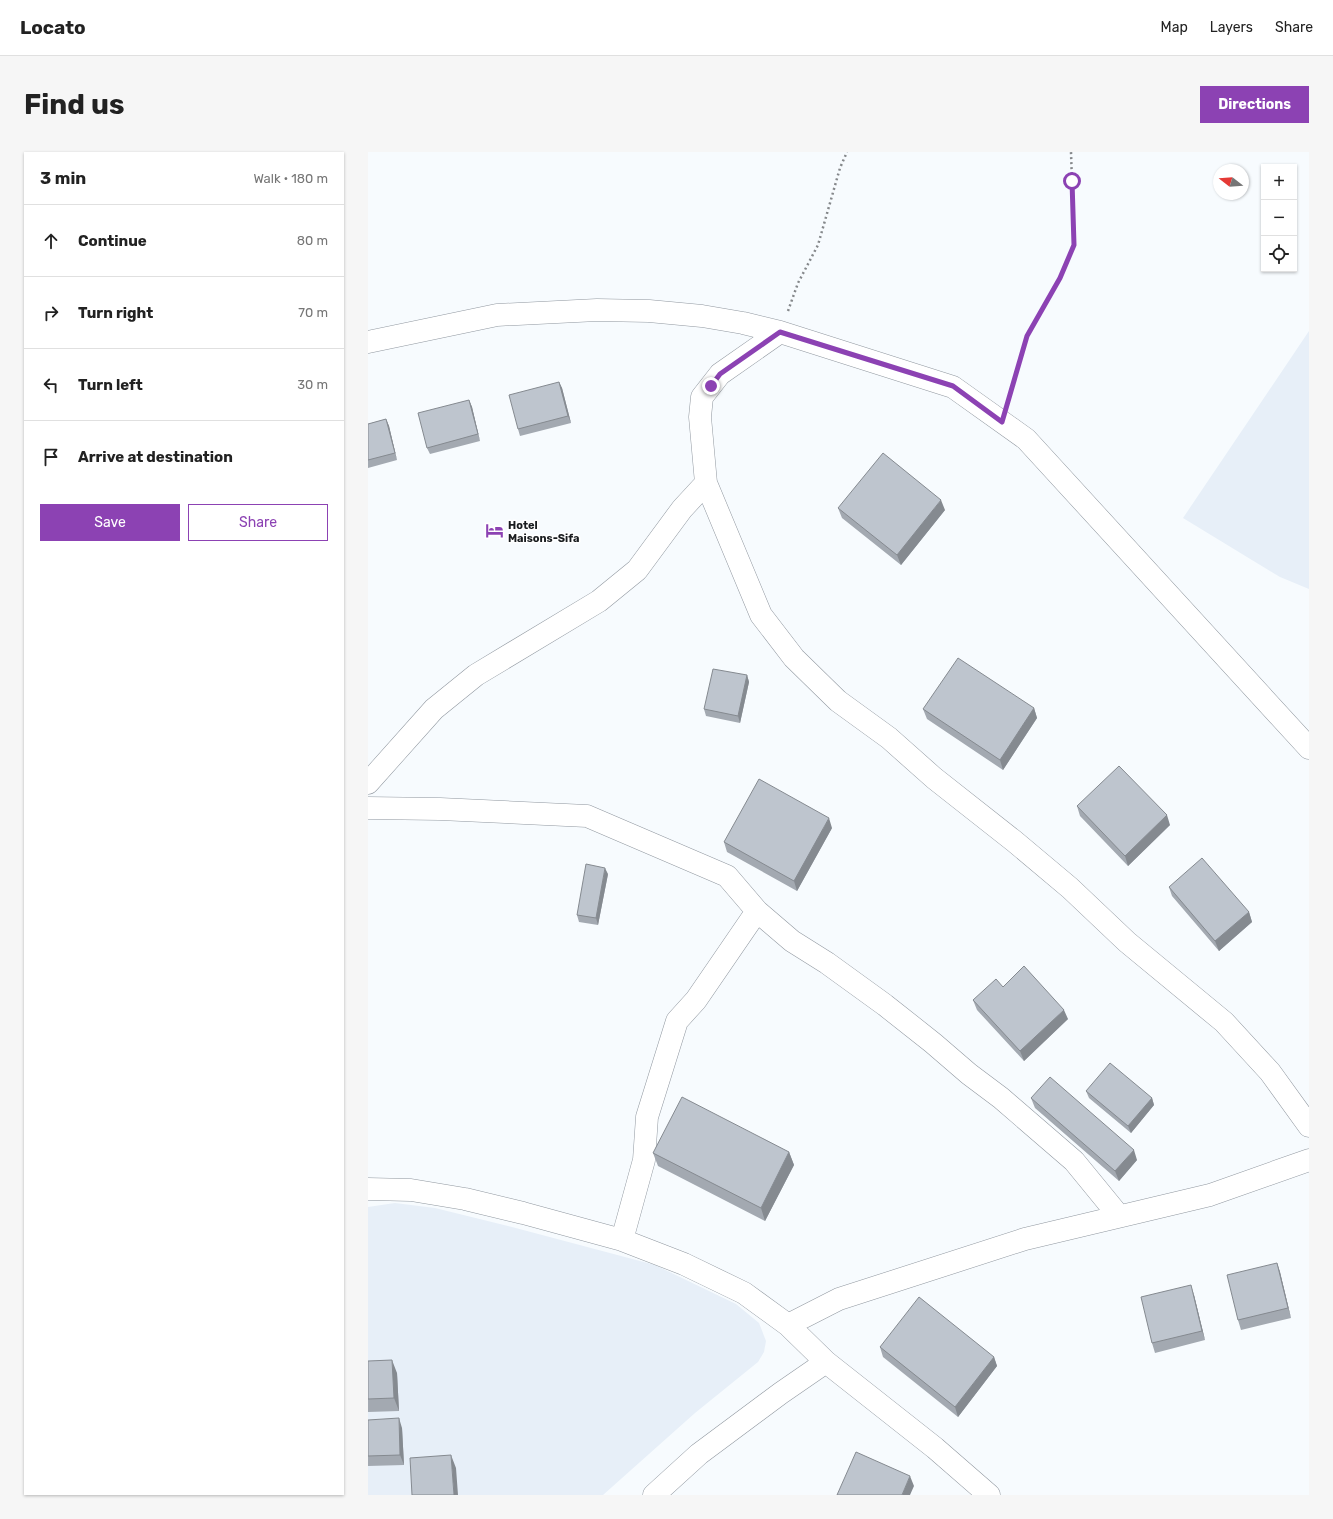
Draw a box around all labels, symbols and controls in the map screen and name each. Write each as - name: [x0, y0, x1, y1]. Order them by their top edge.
- text: Locato: [20, 16, 86, 39]
- text: Map: [1161, 19, 1188, 36]
- text: Layers: [1210, 19, 1253, 36]
- text: Share: [1275, 19, 1313, 36]
- button: Directions: [1200, 86, 1309, 123]
- text: Find us: [24, 88, 124, 121]
- north arrow: [1213, 164, 1249, 200]
- map controls: [1261, 164, 1297, 272]
- button: +: [1261, 164, 1297, 200]
- text: 3 min: [40, 168, 86, 188]
- text: Walk · 180 m: [253, 171, 328, 186]
- route start: [1063, 172, 1081, 190]
- button: −: [1261, 200, 1297, 236]
- icon: ahead: [40, 230, 62, 252]
- text: Continue: [78, 232, 147, 250]
- text: 80 m: [297, 233, 328, 248]
- button: locate: [1261, 236, 1297, 272]
- icon: right: [40, 302, 62, 324]
- text: Turn right: [78, 304, 153, 322]
- text: 70 m: [298, 305, 328, 320]
- icon: left: [40, 374, 62, 396]
- text: Turn left: [78, 376, 143, 394]
- text: 30 m: [297, 377, 328, 392]
- route end: [702, 377, 720, 395]
- icon: arrive: [40, 446, 62, 468]
- text: Arrive at destination: [78, 448, 233, 466]
- button: Save: [40, 504, 180, 541]
- button: Share: [188, 504, 328, 541]
- place label: Hotel Maisons-Sifa: [508, 519, 580, 545]
- hotel icon: Hotel Maisons-Sifa: [485, 521, 505, 541]

